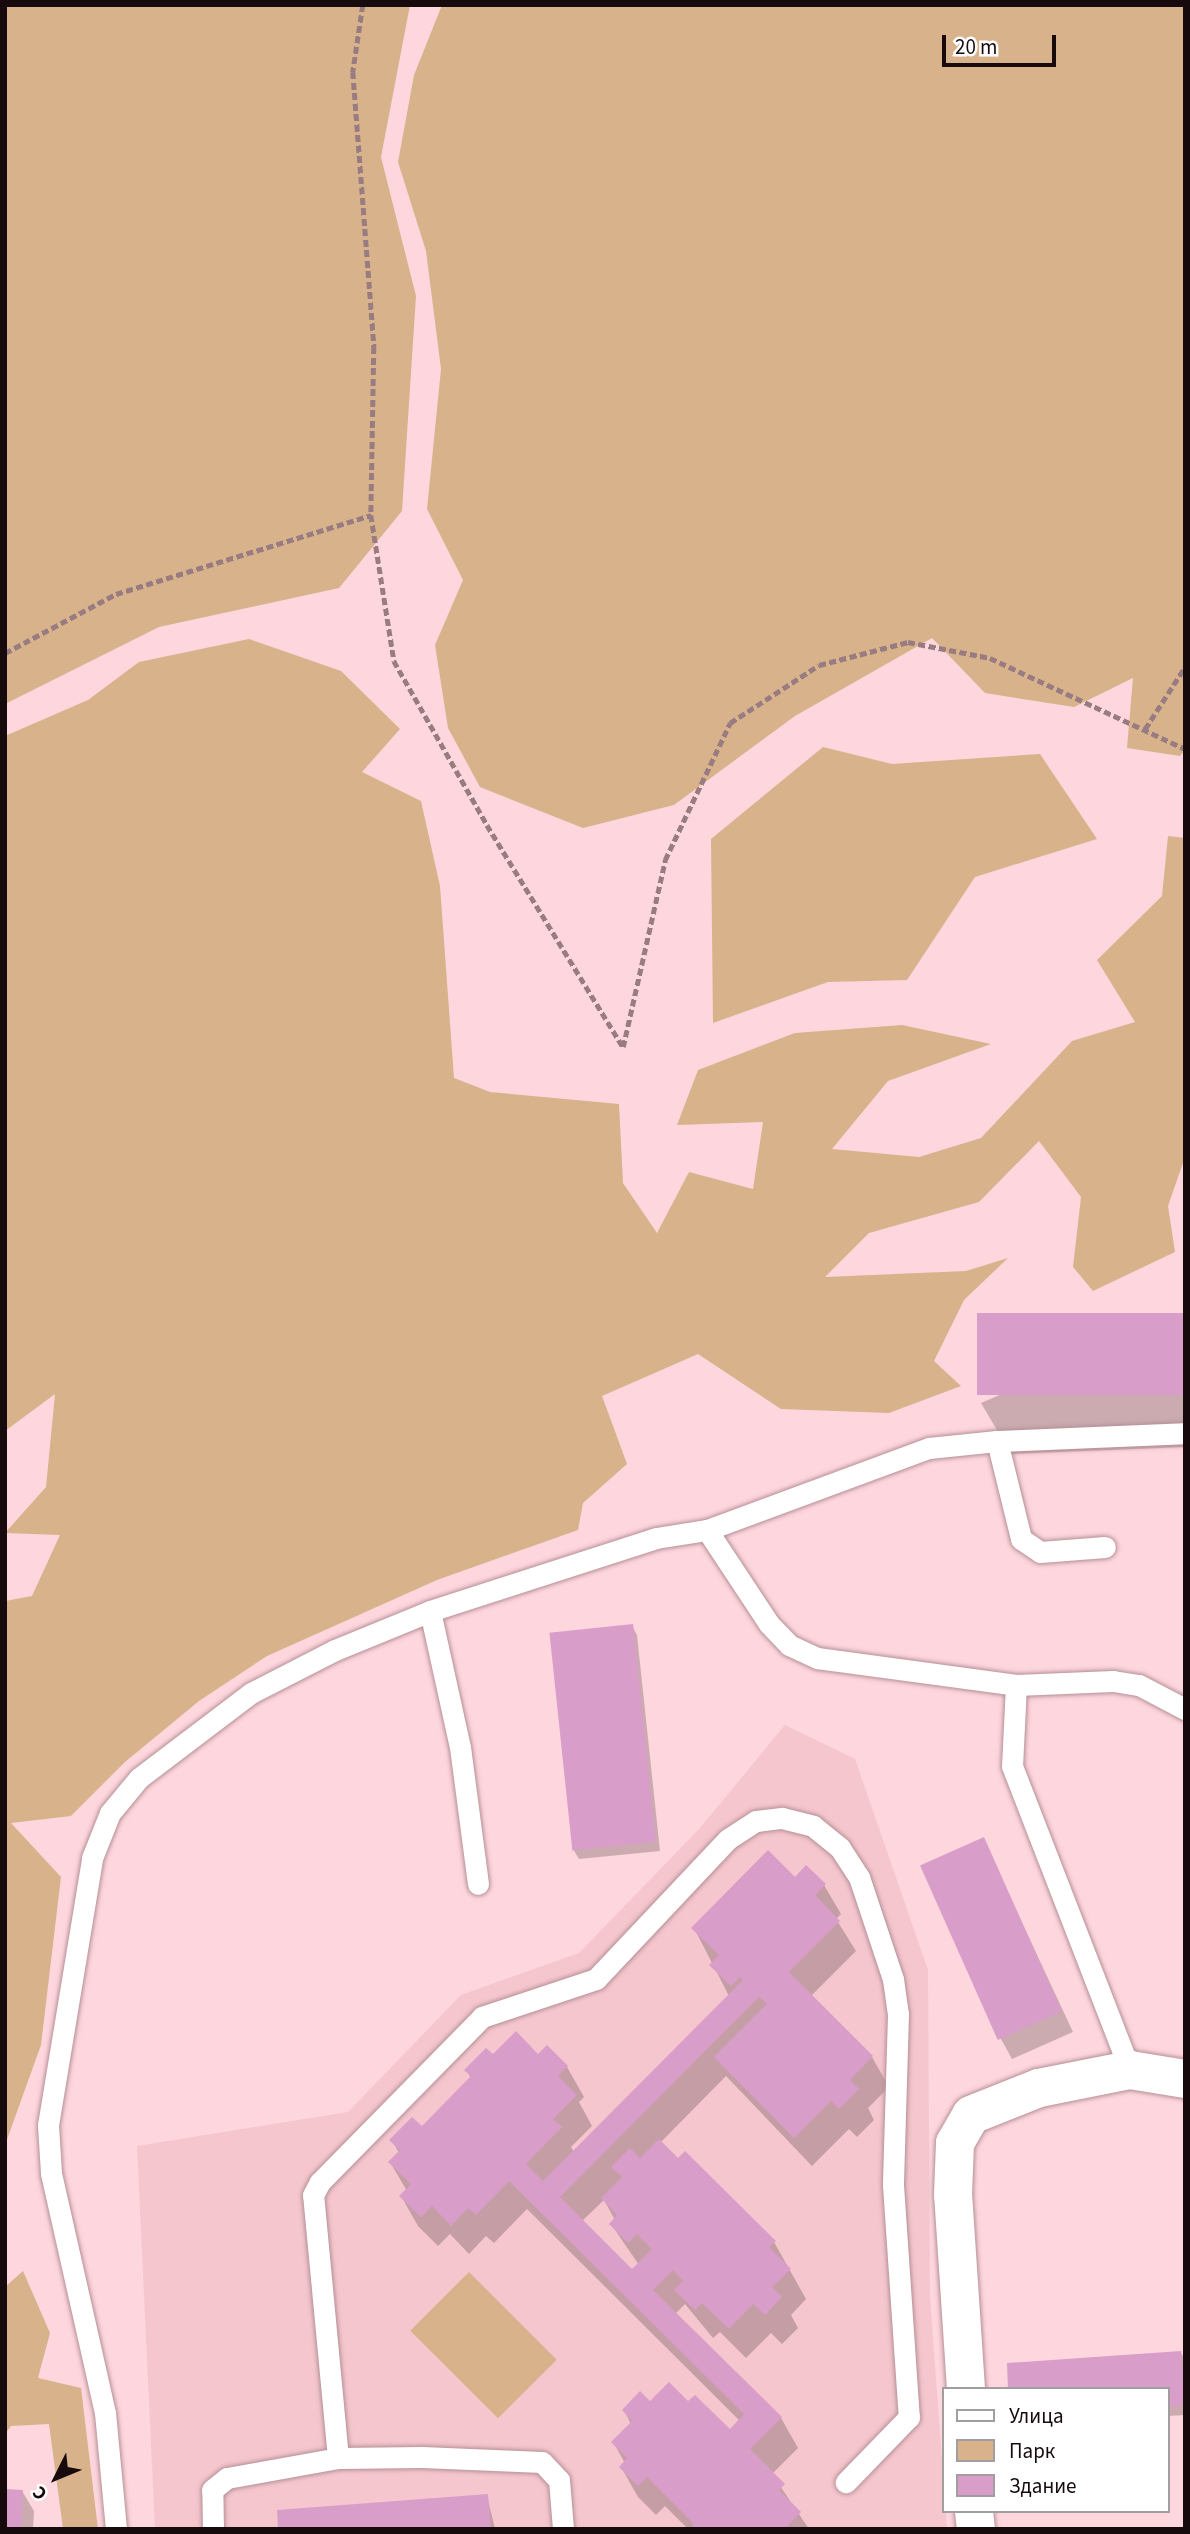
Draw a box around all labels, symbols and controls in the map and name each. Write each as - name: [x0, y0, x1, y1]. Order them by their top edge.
- scale bar: [945, 21, 1059, 65]
- text: 20 m: [955, 32, 997, 62]
- legend: [942, 2387, 1169, 2513]
- text: Улица: [1009, 2401, 1064, 2431]
- text: Парк: [1009, 2436, 1055, 2466]
- north arrow: [21, 2443, 91, 2513]
- text: Здание: [1009, 2471, 1077, 2501]
- text: С: [27, 2479, 54, 2506]

